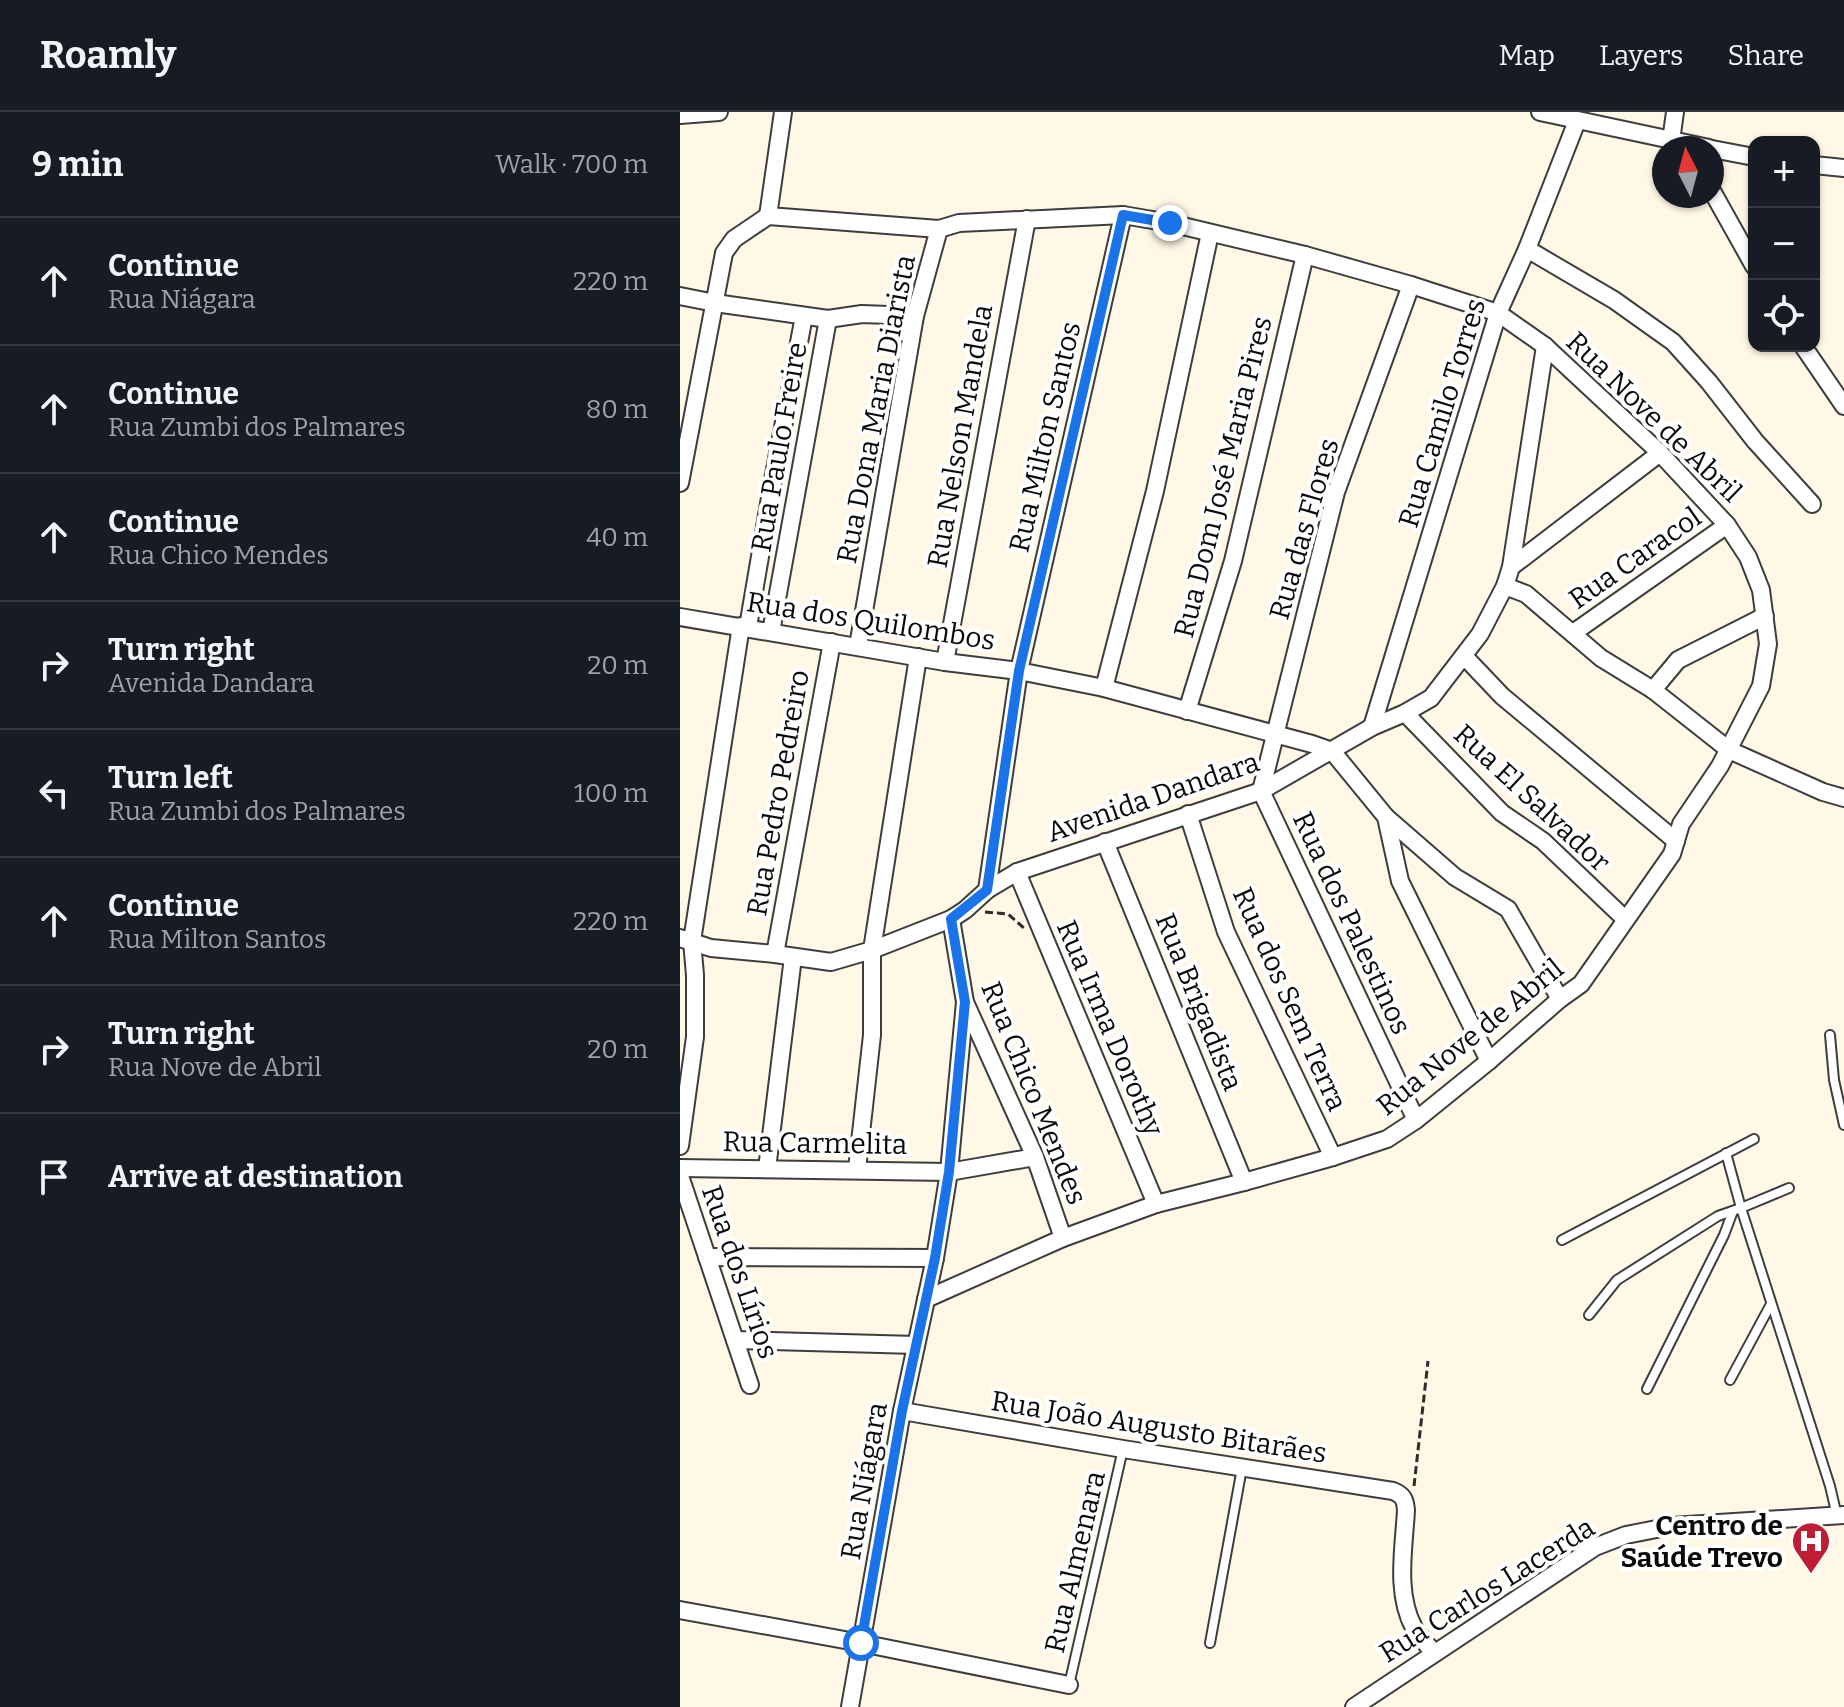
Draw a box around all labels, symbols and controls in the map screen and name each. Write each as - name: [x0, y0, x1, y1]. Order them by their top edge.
- text: Roamly: [40, 32, 176, 78]
- text: Map: [1498, 39, 1555, 72]
- text: Layers: [1599, 39, 1683, 72]
- text: Share: [1727, 39, 1804, 72]
- north arrow: [1652, 136, 1724, 208]
- map controls: [1748, 136, 1820, 352]
- button: +: [1748, 136, 1820, 208]
- text: 9 min: [32, 144, 123, 185]
- text: Walk · 700 m: [495, 149, 648, 180]
- route end: [1152, 205, 1188, 241]
- button: −: [1748, 208, 1820, 280]
- text: Continue: [108, 248, 239, 284]
- street label: Rua Dona Maria Diarista: [830, 252, 922, 566]
- icon: ahead: [32, 259, 76, 303]
- text: 220 m: [573, 266, 648, 297]
- button: locate: [1748, 280, 1820, 352]
- text: Rua Niágara: [108, 284, 256, 315]
- street label: Rua Camilo Torres: [1392, 295, 1492, 531]
- street label: Rua Nelson Mandela: [921, 302, 999, 570]
- street label: Rua Dom José Maria Pires: [1167, 313, 1279, 641]
- street label: Rua Milton Santos: [1002, 319, 1088, 555]
- street label: Rua Nove de Abril: [1560, 325, 1748, 509]
- street label: Rua Paulo Freire: [744, 340, 814, 554]
- text: Continue: [108, 376, 239, 412]
- icon: ahead: [32, 387, 76, 431]
- text: 80 m: [586, 394, 648, 425]
- text: Rua Zumbi dos Palmares: [108, 412, 406, 443]
- street label: Rua das Flores: [1262, 435, 1346, 623]
- street label: Rua Caracol: [1563, 500, 1707, 616]
- text: Continue: [108, 504, 239, 540]
- icon: ahead: [32, 515, 76, 559]
- text: 40 m: [586, 522, 648, 553]
- text: Rua Chico Mendes: [108, 540, 329, 571]
- street label: Rua dos Quilombos: [744, 585, 998, 657]
- text: Turn right: [108, 632, 255, 668]
- icon: right: [32, 643, 76, 687]
- text: 20 m: [587, 650, 648, 681]
- street label: Rua Pedro Pedreiro: [740, 667, 816, 919]
- text: Avenida Dandara: [108, 668, 314, 699]
- street label: Rua El Salvador: [1447, 717, 1617, 879]
- street label: Avenida Dandara: [1043, 745, 1263, 849]
- text: Turn left: [108, 760, 233, 796]
- icon: left: [32, 771, 76, 815]
- text: 100 m: [574, 778, 648, 809]
- text: Rua Zumbi dos Palmares: [108, 796, 406, 827]
- street label: Rua dos Palestinos: [1286, 807, 1418, 1039]
- street label: Rua dos Sem Terra: [1226, 882, 1354, 1116]
- text: Continue: [108, 888, 239, 924]
- icon: ahead: [32, 899, 76, 943]
- text: 220 m: [573, 906, 648, 937]
- street label: Rua Brigadista: [1148, 909, 1250, 1095]
- street label: Rua Irma Dorothy: [1050, 915, 1170, 1141]
- text: Rua Milton Santos: [108, 924, 326, 955]
- street label: Rua Nove de Abril: [1370, 952, 1570, 1122]
- street label: Rua Chico Mendes: [974, 977, 1094, 1209]
- text: Turn right: [108, 1016, 255, 1052]
- icon: right: [32, 1027, 76, 1071]
- text: 20 m: [587, 1034, 648, 1065]
- text: Rua Nove de Abril: [108, 1052, 322, 1083]
- street label: Rua Carmelita: [722, 1125, 908, 1161]
- icon: arrive: [32, 1155, 76, 1199]
- text: Arrive at destination: [108, 1159, 403, 1195]
- street label: Rua dos Lírios: [695, 1181, 785, 1363]
- street label: Rua João Augusto Bitarães: [989, 1384, 1329, 1470]
- street label: Rua Niágara: [834, 1400, 894, 1562]
- street label: Rua Almenara: [1038, 1468, 1112, 1656]
- place label: Centro de Saúde Trevo: [1620, 1509, 1783, 1574]
- street label: Rua Carlos Lacerda: [1374, 1511, 1600, 1669]
- hospital icon: Centro de Saúde Trevo: [1790, 1520, 1832, 1575]
- route start: [843, 1625, 879, 1661]

